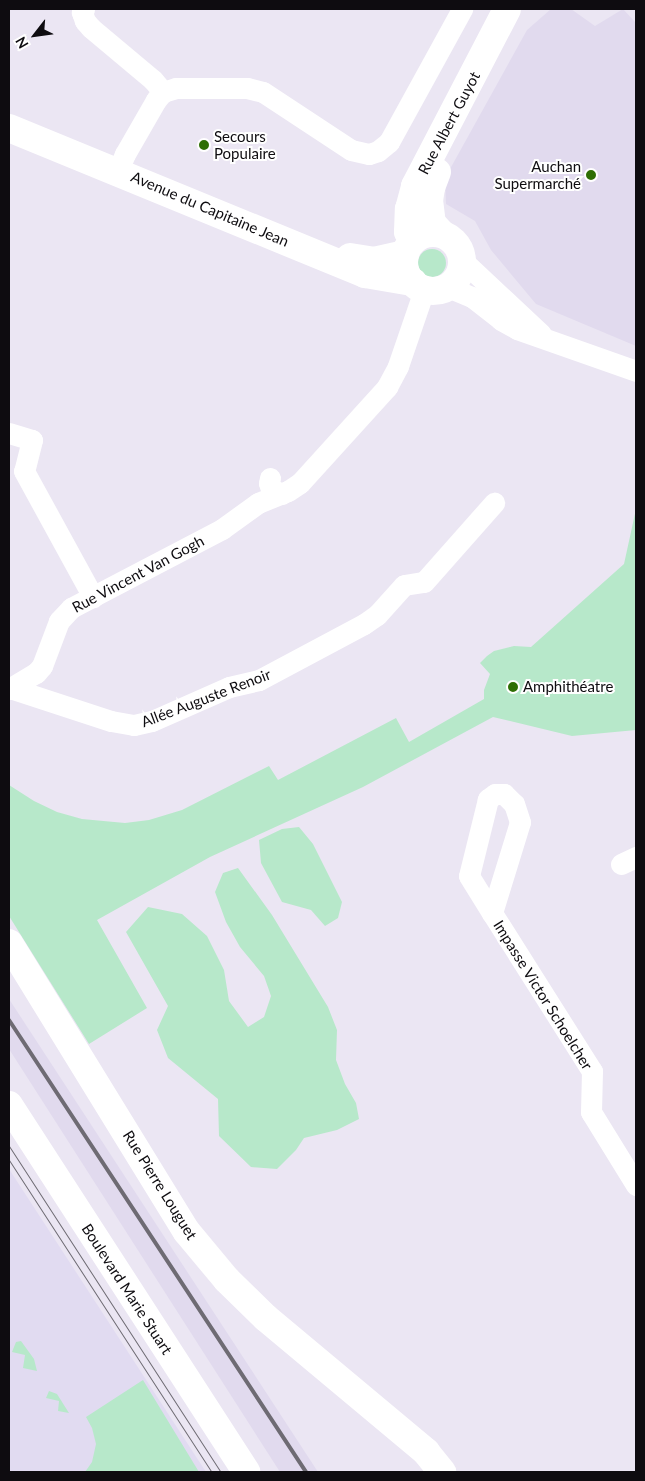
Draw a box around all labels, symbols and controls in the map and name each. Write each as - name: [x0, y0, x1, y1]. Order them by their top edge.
- north arrow: [10, 10, 60, 60]
- text: N: [12, 34, 32, 52]
- street label: Rue Albert Guyot: [414, 68, 484, 178]
- place label: Secours Populaire: [214, 127, 276, 162]
- marker: Secours Populaire: [198, 139, 210, 151]
- place label: Auchan Supermarché: [494, 157, 581, 192]
- street label: Avenue du Capitaine Jean: [128, 168, 292, 250]
- marker: Auchan Supermarché: [585, 169, 597, 181]
- street label: Rue Vincent Van Gogh: [68, 531, 208, 617]
- street label: Allée Auguste Renoir: [138, 665, 274, 731]
- place label: Amphithéatre: [523, 678, 613, 696]
- marker: Amphithéatre: [507, 681, 519, 693]
- street label: Impasse Victor Schoelcher: [489, 917, 597, 1073]
- street label: Rue Pierre Louguet: [119, 1127, 201, 1243]
- street label: Boulevard Marie Stuart: [78, 1220, 176, 1358]

